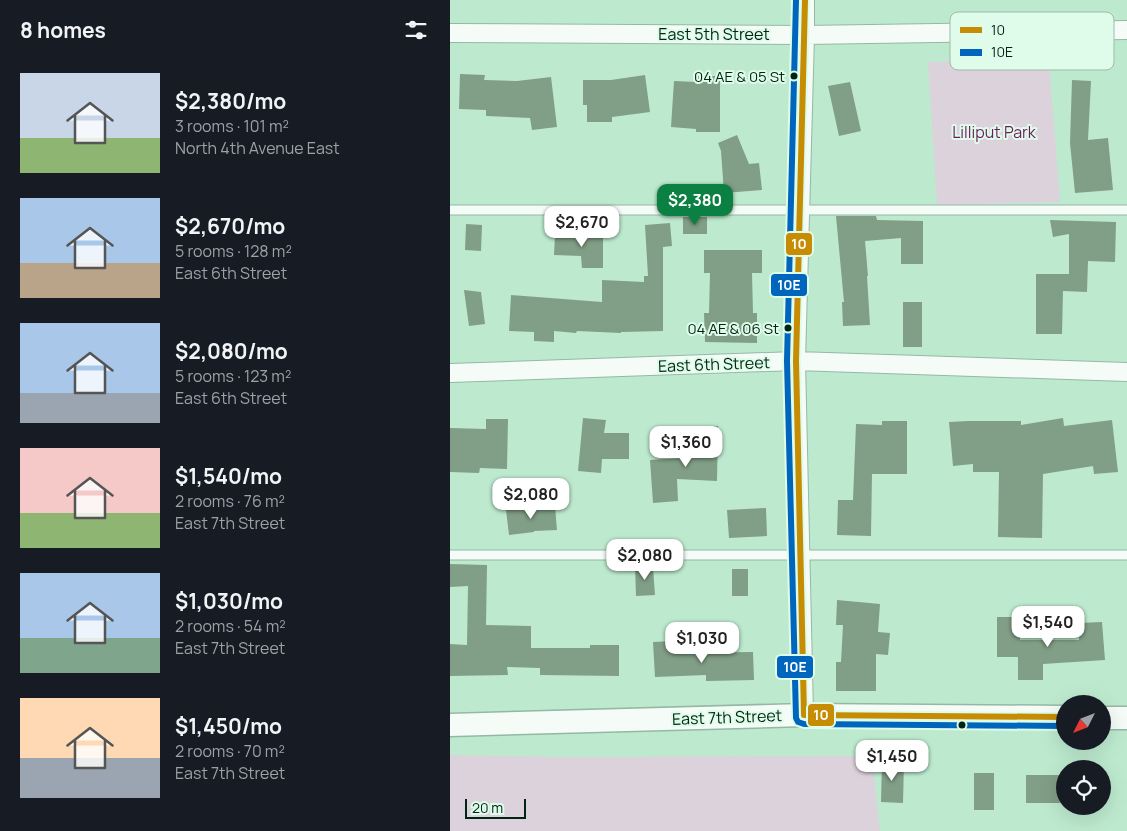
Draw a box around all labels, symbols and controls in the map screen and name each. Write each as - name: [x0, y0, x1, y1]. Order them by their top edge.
- legend: [950, 12, 1114, 70]
- text: 8 homes: [20, 16, 106, 44]
- icon: filters: [402, 16, 430, 44]
- text: 10: [991, 20, 1005, 39]
- street label: East 5th Street: [658, 23, 770, 45]
- text: 10E: [991, 42, 1013, 61]
- place label: 04 AE & 05 St: [694, 66, 785, 87]
- marker: 04 AE & 05 St: [789, 71, 799, 81]
- text: $2,380/mo: [175, 87, 286, 115]
- icon: home: [60, 93, 120, 153]
- text: 3 rooms · 101 m²: [175, 115, 289, 137]
- park label: Lilliput Park: [952, 121, 1037, 143]
- text: North 4th Avenue East: [175, 137, 340, 159]
- pin: $2,380: [654, 184, 736, 226]
- text: $2,380: [668, 189, 722, 211]
- pin: $2,670: [541, 206, 623, 248]
- text: $2,670: [555, 211, 609, 233]
- text: $2,670/mo: [175, 212, 285, 240]
- icon: home: [60, 218, 120, 278]
- line badge: 10: [785, 232, 813, 256]
- text: 10: [791, 234, 807, 253]
- text: 5 rooms · 128 m²: [175, 240, 292, 262]
- text: East 6th Street: [175, 262, 287, 284]
- line badge: 10E: [770, 273, 808, 297]
- text: 10E: [777, 275, 801, 294]
- place label: 04 AE & 06 St: [687, 318, 779, 339]
- marker: 04 AE & 06 St: [783, 323, 793, 333]
- text: $2,080/mo: [175, 337, 288, 365]
- icon: home: [60, 343, 120, 403]
- street label: East 6th Street: [658, 351, 770, 377]
- text: 5 rooms · 123 m²: [175, 365, 291, 387]
- text: East 6th Street: [175, 387, 287, 409]
- pin: $1,360: [645, 426, 727, 468]
- text: $1,360: [660, 431, 712, 453]
- text: $1,540/mo: [175, 462, 282, 490]
- icon: home: [60, 468, 120, 528]
- pin: $2,080: [490, 478, 572, 520]
- text: $2,080: [503, 483, 559, 505]
- text: 2 rooms · 76 m²: [175, 490, 285, 512]
- text: East 7th Street: [175, 512, 285, 534]
- pin: $2,080: [604, 538, 686, 581]
- text: $2,080: [617, 544, 673, 566]
- text: $1,030/mo: [175, 587, 283, 615]
- icon: home: [60, 593, 120, 653]
- pin: $1,540: [1007, 606, 1089, 648]
- text: $1,540: [1023, 611, 1073, 633]
- text: 2 rooms · 54 m²: [175, 615, 286, 637]
- pin: $1,030: [661, 622, 743, 664]
- text: $1,030: [676, 627, 728, 649]
- text: East 7th Street: [175, 637, 285, 659]
- line badge: 10E: [776, 655, 814, 679]
- text: 10E: [783, 657, 807, 676]
- north arrow: [1056, 695, 1111, 750]
- map controls: [1056, 695, 1111, 815]
- line badge: 10: [807, 703, 835, 727]
- street label: East 7th Street: [672, 704, 782, 730]
- text: 10: [813, 705, 829, 724]
- text: $1,450/mo: [175, 712, 282, 740]
- icon: home: [60, 718, 120, 778]
- unlabelled marker: [957, 720, 967, 730]
- text: 2 rooms · 70 m²: [175, 740, 285, 762]
- pin: $1,450: [851, 740, 933, 782]
- text: $1,450: [867, 745, 917, 767]
- button: locate: [1056, 760, 1111, 815]
- text: East 7th Street: [175, 762, 285, 784]
- scale bar: [465, 796, 526, 819]
- text: 20 m: [472, 798, 503, 817]

